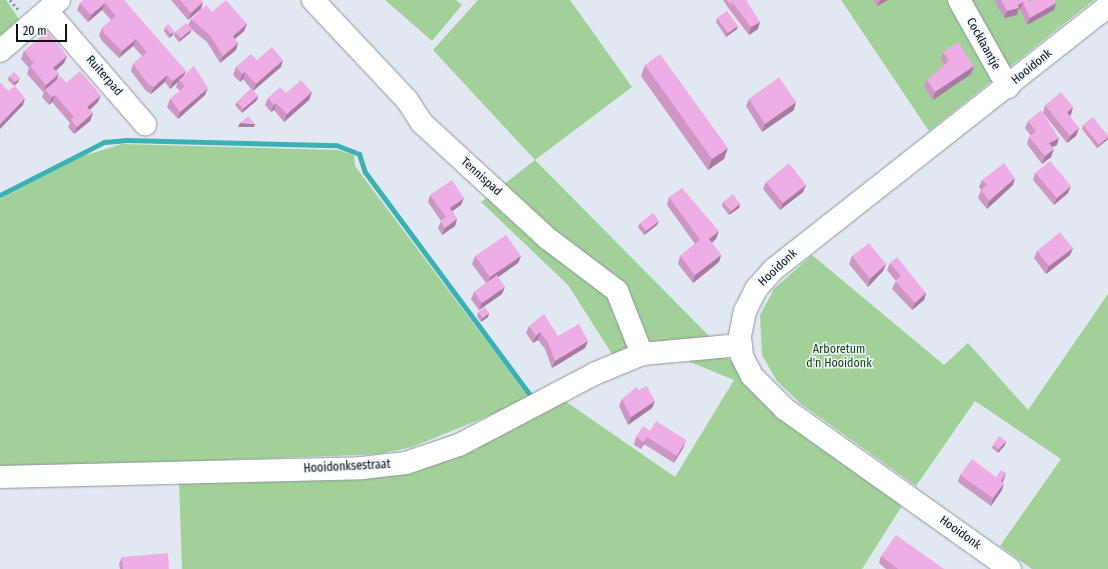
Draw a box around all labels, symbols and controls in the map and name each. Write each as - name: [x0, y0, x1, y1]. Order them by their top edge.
- scale bar: [18, 16, 69, 42]
- street label: Cocklaantje: [963, 16, 1003, 72]
- text: 20 m: [23, 24, 47, 38]
- street label: Hooidonk: [1009, 46, 1055, 88]
- street label: Ruiterpad: [83, 53, 125, 99]
- street label: Tennispad: [458, 155, 504, 199]
- street label: Hooidonk: [756, 247, 800, 289]
- park label: Arboretum d'n Hooidonk: [806, 343, 872, 371]
- street label: Hooidonksestraat: [303, 458, 391, 476]
- street label: Hooidonk: [937, 513, 983, 553]

